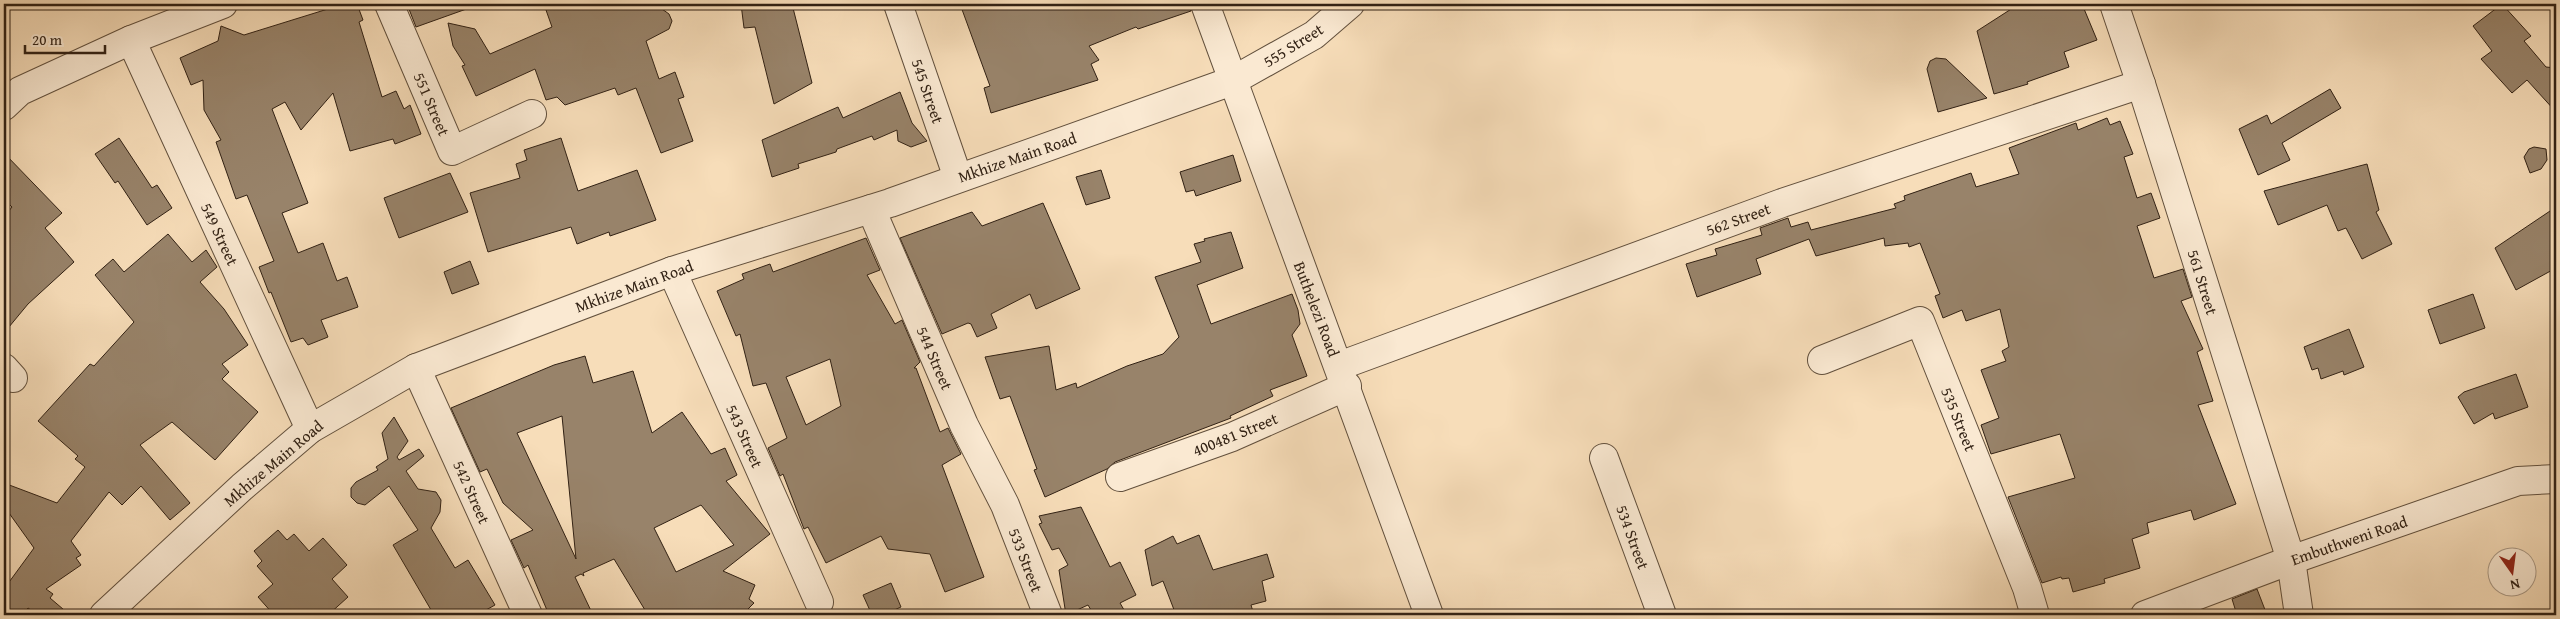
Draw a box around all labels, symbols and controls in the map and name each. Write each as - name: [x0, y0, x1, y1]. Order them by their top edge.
- street label: 555 Street: [1258, 17, 1328, 73]
- scale bar: [25, 22, 105, 54]
- text: 20 m: [32, 29, 63, 50]
- street label: 545 Street: [906, 55, 950, 127]
- street label: 551 Street: [408, 68, 456, 140]
- street label: Mkhize Main Road: [955, 125, 1080, 189]
- street label: 562 Street: [1702, 196, 1774, 242]
- street label: 549 Street: [195, 199, 245, 270]
- street label: 561 Street: [2182, 246, 2224, 318]
- street label: Mkhize Main Road: [572, 253, 697, 318]
- street label: Buthelezi Road: [1288, 258, 1346, 361]
- street label: 544 Street: [911, 322, 959, 394]
- street label: 535 Street: [1935, 383, 1983, 455]
- street label: 543 Street: [720, 400, 770, 472]
- street label: 400481 Street: [1189, 406, 1282, 462]
- street label: Mkhize Main Road: [218, 414, 329, 512]
- street label: 542 Street: [447, 456, 497, 528]
- street label: 534 Street: [1610, 501, 1656, 573]
- street label: Embuthweni Road: [2288, 509, 2411, 571]
- street label: 533 Street: [1003, 524, 1049, 596]
- north arrow: [2488, 546, 2538, 596]
- text: N: [2508, 574, 2522, 596]

